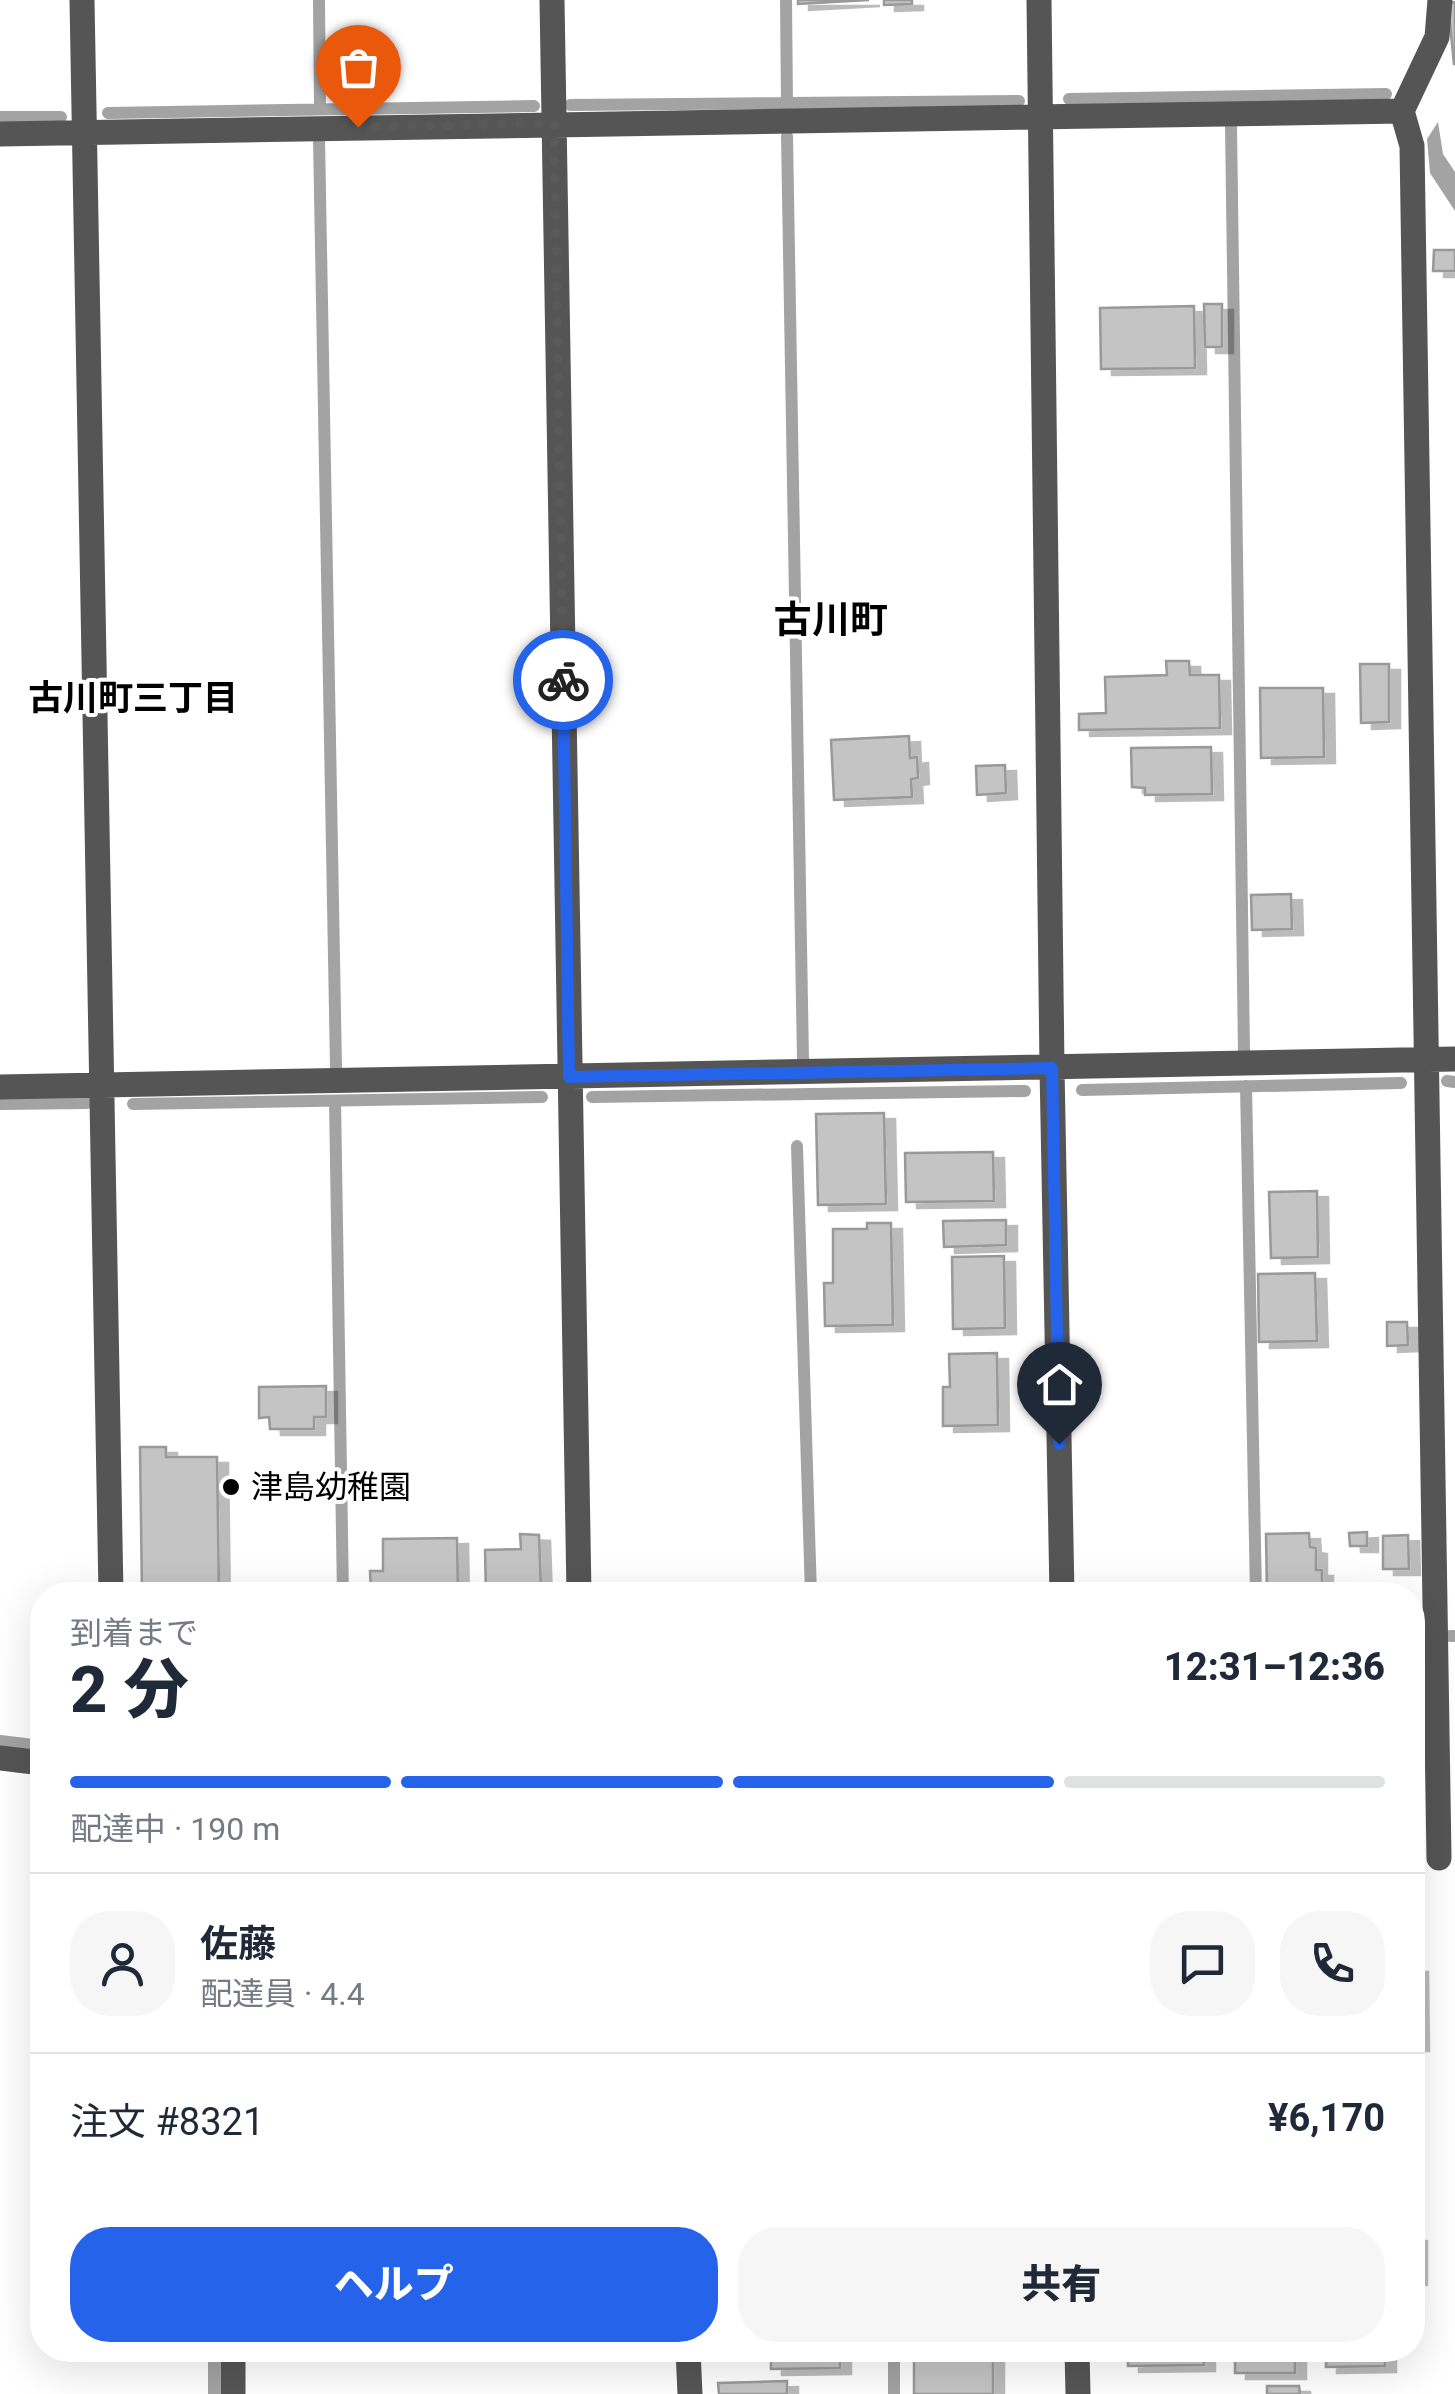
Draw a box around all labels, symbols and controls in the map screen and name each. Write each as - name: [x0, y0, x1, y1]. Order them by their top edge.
- pin: [316, 25, 401, 128]
- icon: bag: [331, 40, 386, 95]
- district label: 古川町: [774, 598, 888, 642]
- courier: [513, 630, 613, 730]
- icon: bike: [536, 653, 591, 708]
- district label: 古川町三丁目: [28, 678, 238, 719]
- pin: [1017, 1342, 1102, 1445]
- icon: home: [1032, 1357, 1087, 1412]
- place label: 津島幼稚園: [251, 1468, 411, 1506]
- marker: 津島幼稚園: [220, 1476, 242, 1498]
- text: 到着まで: [70, 1614, 198, 1652]
- text: 12:31–12:36: [1164, 1645, 1385, 1689]
- text: 2 分: [70, 1652, 189, 1728]
- text: 配達中 · 190 m: [70, 1810, 280, 1848]
- button: person: [70, 1911, 175, 2016]
- button: chat: [1150, 1911, 1255, 2016]
- button: phone: [1280, 1911, 1385, 2016]
- text: 佐藤: [200, 1922, 276, 1966]
- text: 配達員 · 4.4: [200, 1975, 365, 2013]
- text: ¥6,170: [1268, 2096, 1385, 2140]
- text: 注文 #8321: [70, 2100, 264, 2144]
- button: ヘルプ: [70, 2227, 718, 2342]
- button: 共有: [738, 2227, 1385, 2342]

